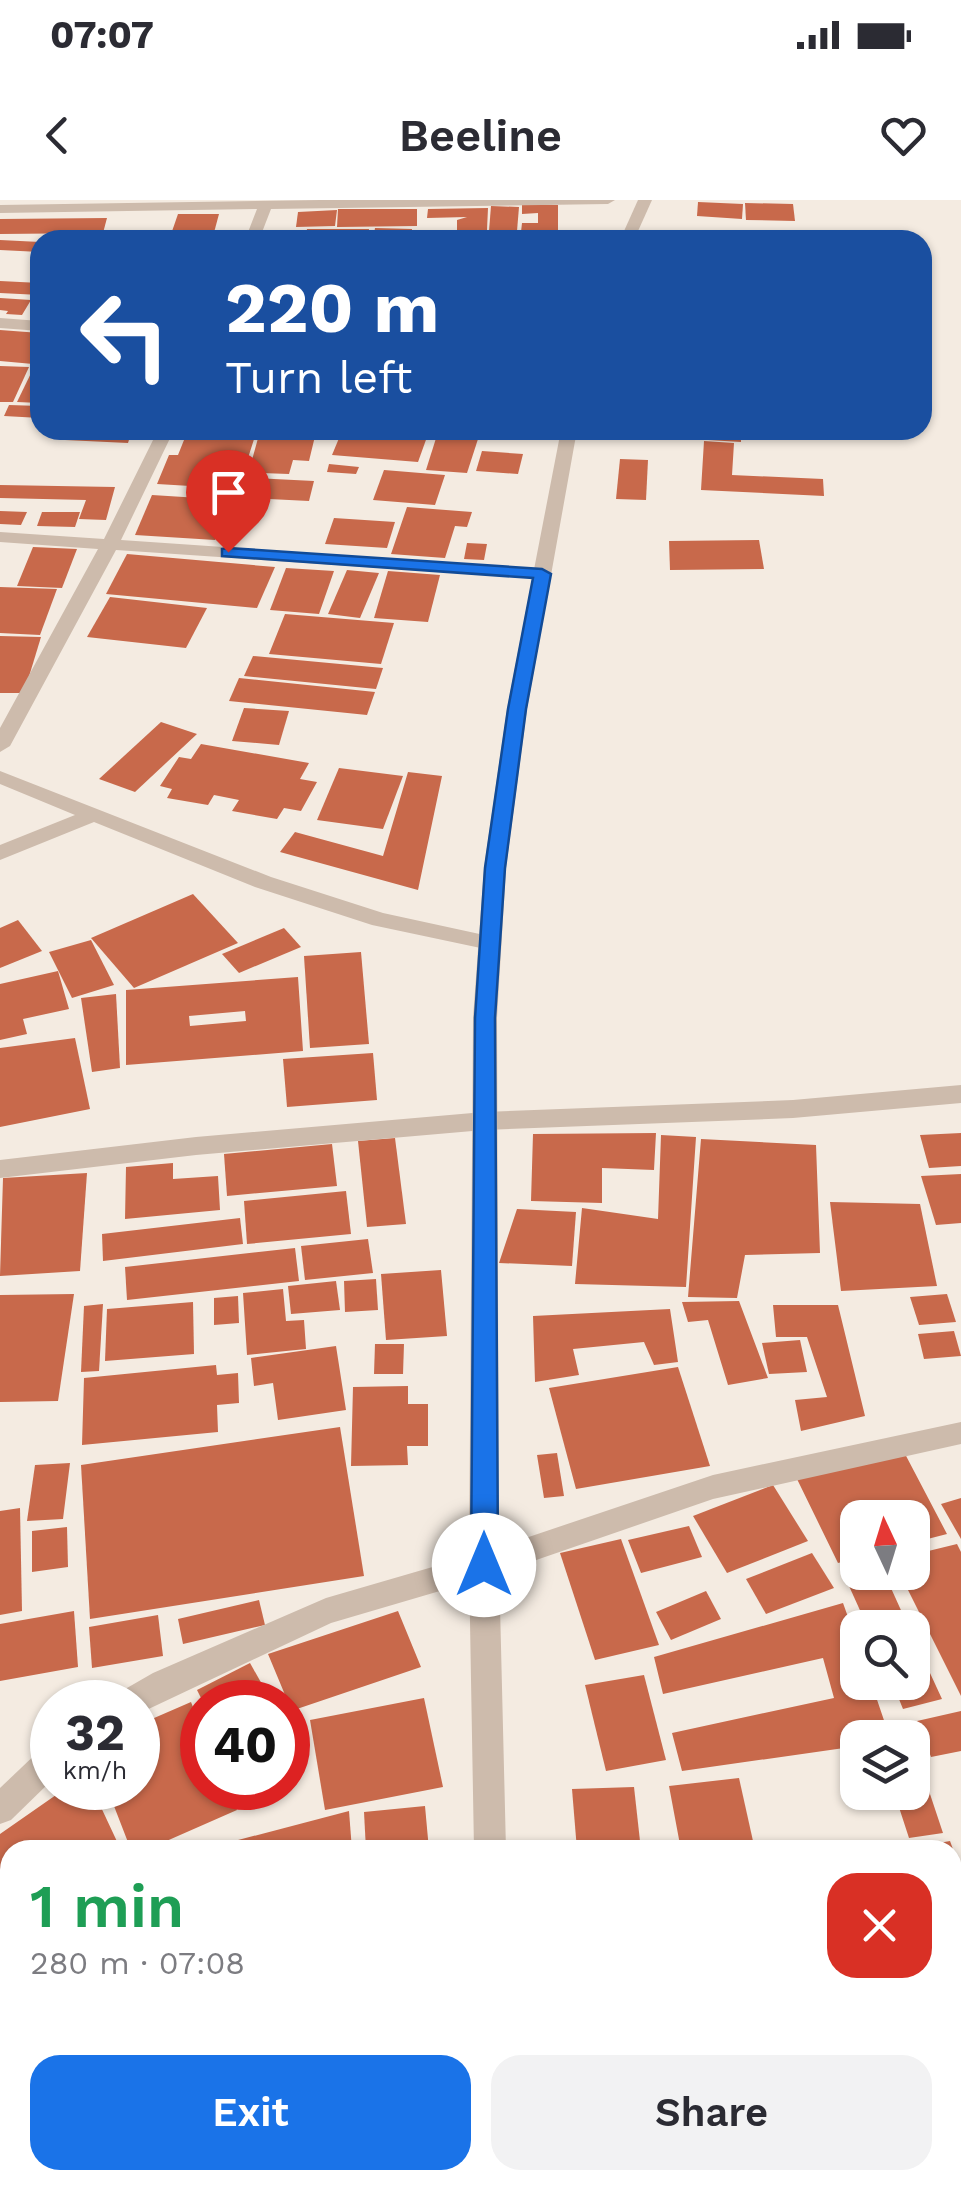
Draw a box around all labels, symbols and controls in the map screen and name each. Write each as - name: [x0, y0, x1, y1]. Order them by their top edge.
- text: 07:07: [50, 13, 154, 57]
- icon: back: [30, 108, 85, 163]
- icon: heart: [876, 108, 931, 163]
- text: Beeline: [399, 109, 562, 162]
- text: 220 m: [225, 267, 439, 349]
- icon: left: [60, 270, 190, 400]
- text: Turn left: [225, 351, 412, 404]
- pin: [186, 450, 271, 553]
- icon: arrive: [201, 465, 256, 520]
- north arrow: [840, 1500, 930, 1590]
- map controls: [840, 1500, 930, 1810]
- position arrow: [432, 1513, 536, 1617]
- button: search: [840, 1610, 930, 1700]
- speed limit sign: 40: [180, 1680, 310, 1810]
- text: 32: [65, 1703, 125, 1762]
- button: layers: [840, 1720, 930, 1810]
- text: km/h: [63, 1756, 127, 1785]
- text: 1 min: [30, 1871, 184, 1942]
- button: close: [827, 1873, 932, 1978]
- text: 280 m · 07:08: [30, 1944, 245, 1982]
- button: Exit: [30, 2055, 471, 2170]
- button: Share: [491, 2055, 932, 2170]

